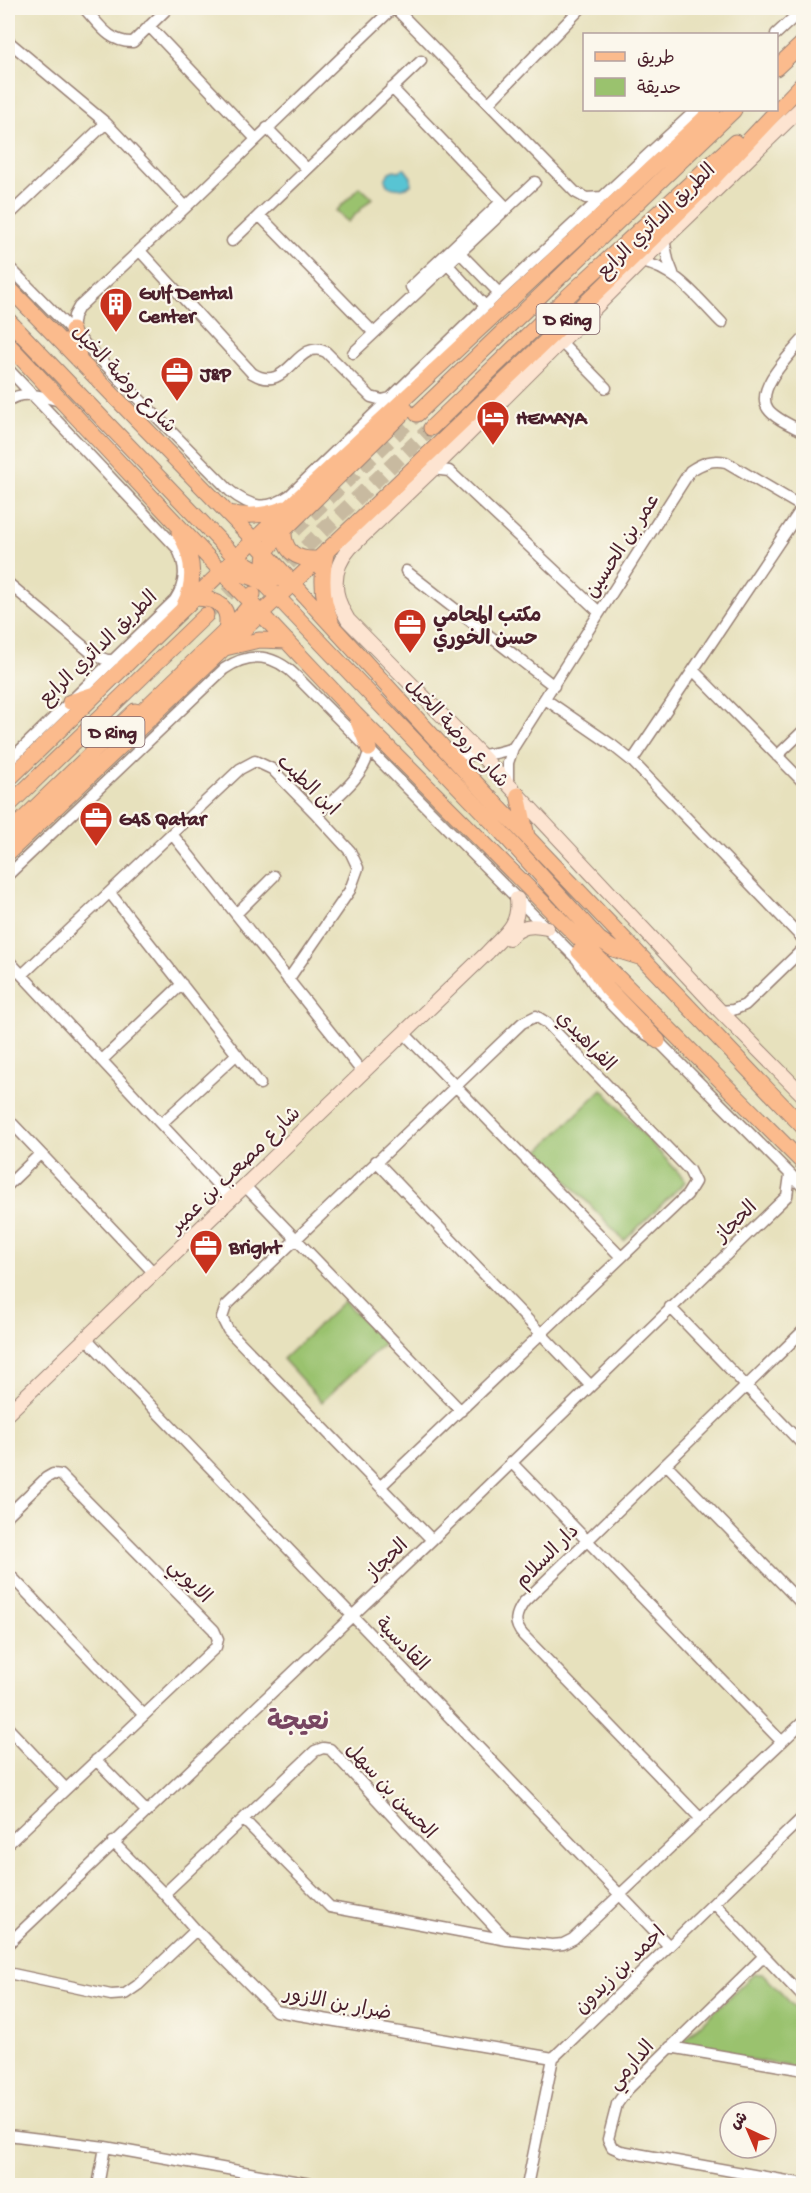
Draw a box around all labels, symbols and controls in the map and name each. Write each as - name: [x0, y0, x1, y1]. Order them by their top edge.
- legend: [583, 33, 778, 111]
- text: طريق: [637, 49, 675, 70]
- text: حديقة: [637, 79, 681, 100]
- street label: الطريق الدائري الرابع: [593, 159, 722, 285]
- place label: Gulf Dental Center: [138, 284, 233, 330]
- building icon: Gulf Dental Center: [98, 286, 134, 333]
- road number: D Ring: [536, 304, 600, 334]
- street label: شارع روضة الخيل: [65, 321, 180, 439]
- office icon: J&P: [159, 355, 195, 402]
- place label: J&P: [199, 365, 232, 388]
- hotel icon: HEMAYA: [475, 399, 511, 446]
- place label: HEMAYA: [516, 409, 589, 432]
- street label: عمر بن الحسين: [581, 490, 666, 603]
- street label: الطريق الدائري الرابع: [35, 586, 164, 712]
- place label: مكتب المحامي حسن الخوري: [433, 605, 541, 653]
- office icon: مكتب المحامي حسن الخوري: [392, 607, 428, 654]
- street label: شارع روضة الخيل: [399, 674, 513, 794]
- road number: D Ring: [82, 717, 144, 747]
- street label: ابن الطيب: [271, 750, 343, 822]
- office icon: G4S Qatar: [78, 800, 114, 847]
- place label: G4S Qatar: [119, 810, 208, 833]
- street label: الفراهيدي: [550, 1007, 620, 1078]
- street label: شارع مصعب بن عمير: [164, 1102, 307, 1241]
- street label: الحجاز: [709, 1196, 763, 1249]
- office icon: Bright: [188, 1228, 224, 1275]
- place label: Bright: [228, 1238, 283, 1261]
- street label: دار السلام: [511, 1520, 585, 1594]
- street label: الحجاز: [360, 1534, 414, 1587]
- street label: الايوبي: [160, 1555, 216, 1611]
- street label: القادسية: [369, 1613, 433, 1677]
- district label: نعيجة: [267, 1708, 329, 1740]
- street label: الحسن بن سهل: [339, 1739, 440, 1845]
- street label: احمد بن زيدون: [571, 1922, 672, 2021]
- street label: ضرار بن الازور: [279, 1982, 393, 2027]
- street label: الدارمي: [604, 2036, 663, 2098]
- north arrow: [718, 2100, 778, 2160]
- text: ش: [727, 2109, 753, 2135]

